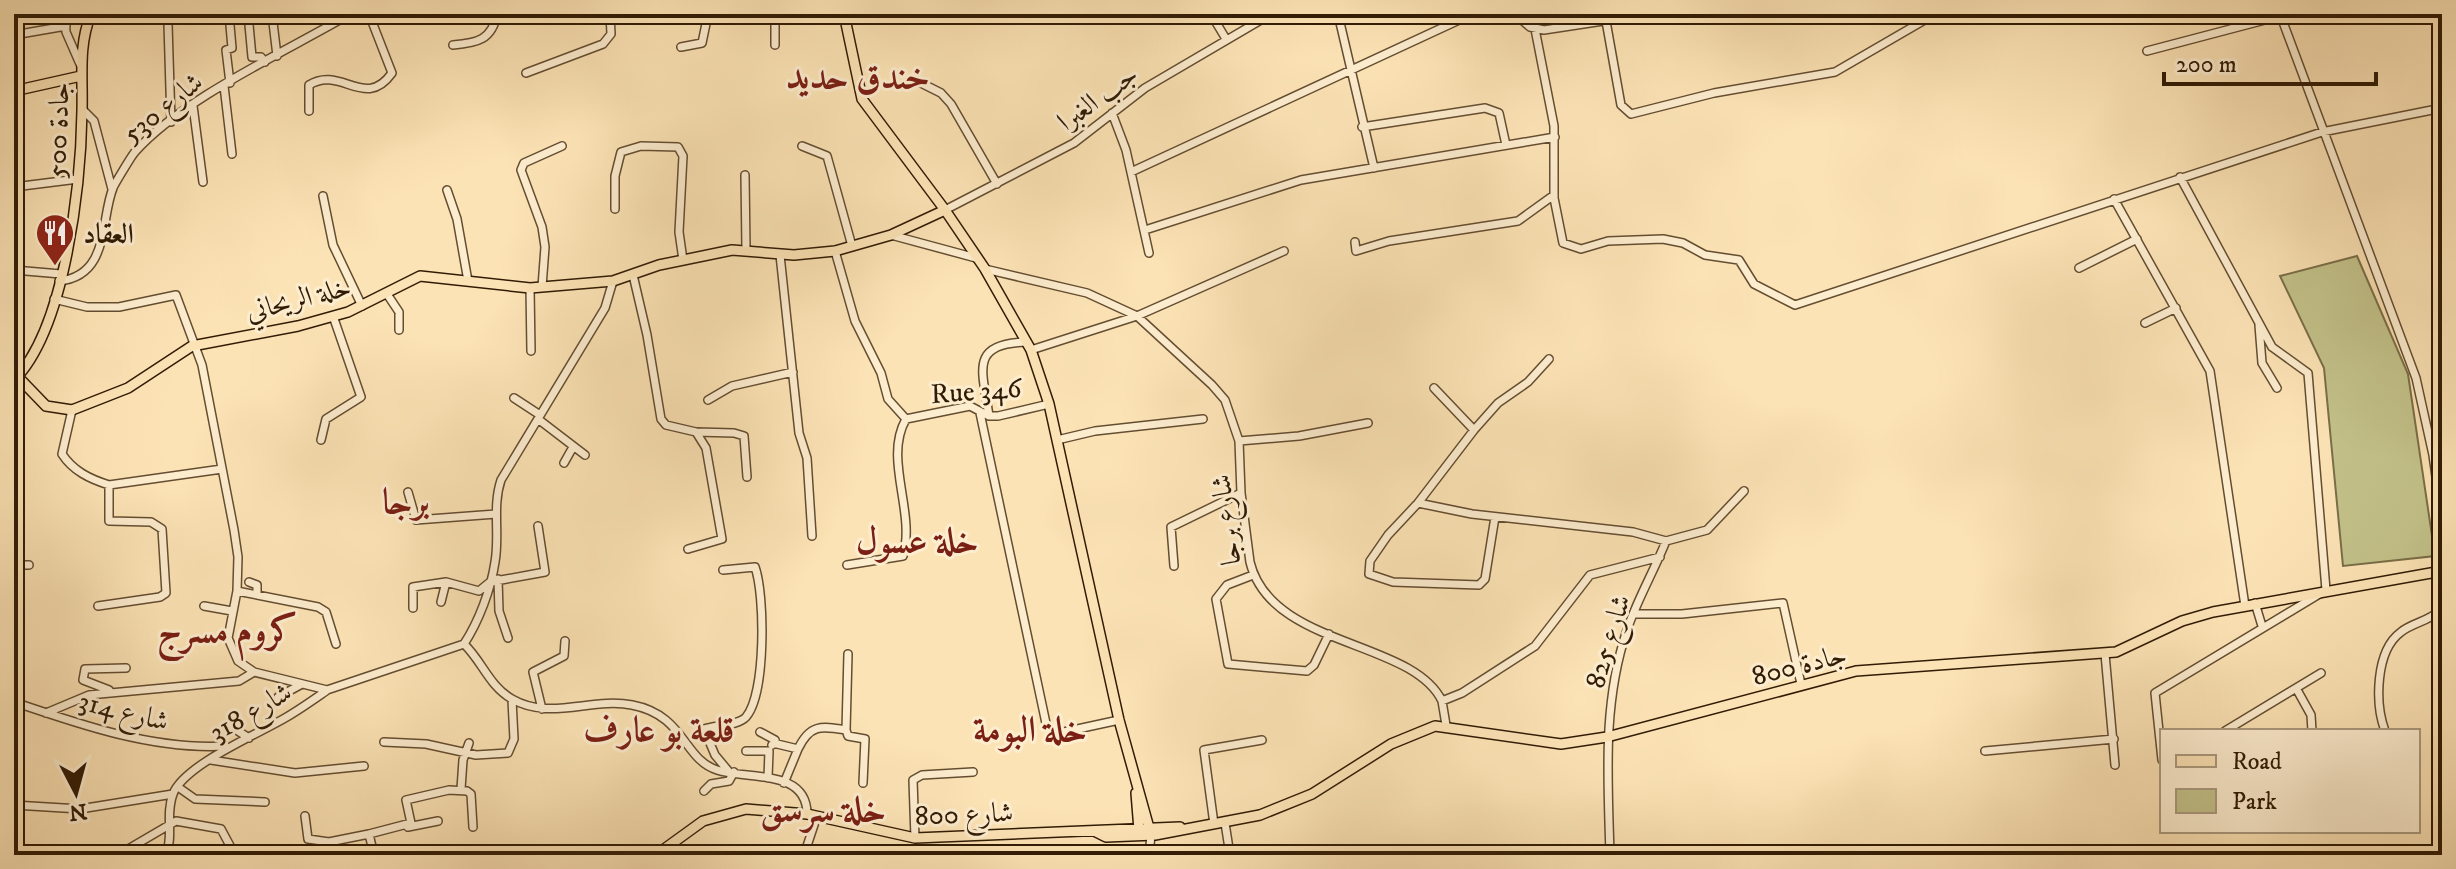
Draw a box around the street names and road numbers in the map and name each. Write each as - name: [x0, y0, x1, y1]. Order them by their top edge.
- street label: جب الغبرا: [1050, 57, 1145, 139]
- street label: شارع 530: [115, 65, 214, 155]
- street label: جادة 500: [39, 81, 78, 179]
- street label: خلة الريحاني: [242, 270, 356, 333]
- street label: Rue 346: [930, 371, 1024, 412]
- street label: شارع برجا: [1204, 472, 1254, 567]
- street label: شارع 825: [1578, 590, 1644, 694]
- street label: جادة 800: [1748, 637, 1850, 694]
- street label: شارع 318: [203, 675, 301, 754]
- street label: شارع 314: [74, 683, 172, 744]
- street label: شارع 800: [914, 795, 1014, 839]

